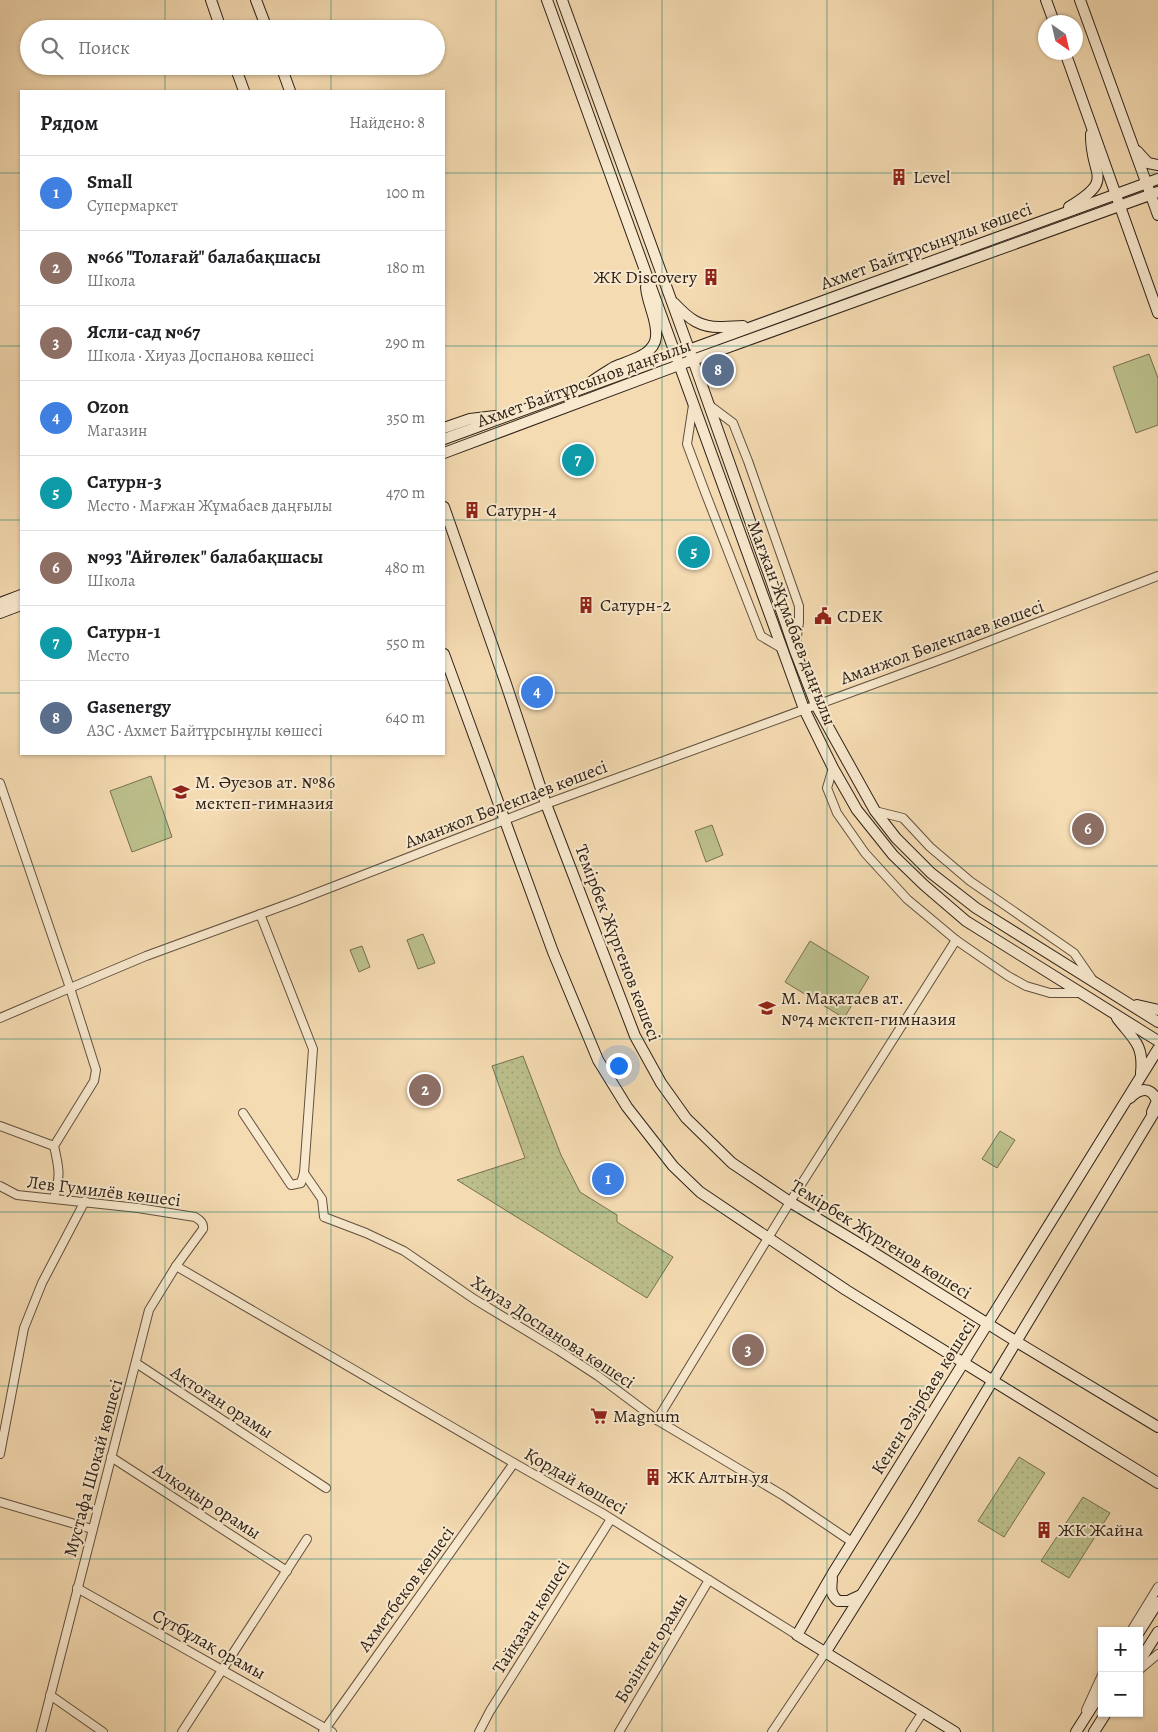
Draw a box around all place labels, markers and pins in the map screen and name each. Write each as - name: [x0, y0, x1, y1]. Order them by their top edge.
- place label: Level: [913, 165, 951, 189]
- building icon: Level: [889, 167, 909, 187]
- place label: ЖК Discovery: [594, 265, 698, 289]
- building icon: ЖК Discovery: [701, 267, 721, 287]
- pin: 8: [702, 351, 734, 389]
- pin: 7: [562, 441, 594, 479]
- place label: Сатурн-4: [486, 498, 557, 522]
- building icon: Сатурн-4: [462, 500, 482, 520]
- pin: 5: [678, 533, 710, 571]
- place label: Сатурн-2: [600, 593, 671, 617]
- building icon: Сатурн-2: [576, 595, 596, 615]
- place label: CDEK: [837, 604, 884, 628]
- public building icon: CDEK: [813, 606, 833, 626]
- pin: 4: [521, 673, 553, 711]
- place label: М. Әуезов ат. №86 мектеп-гимназия: [195, 770, 335, 815]
- school or university icon: М. Әуезов ат. №86 мектеп-гимназия: [171, 782, 191, 802]
- pin: 6: [1072, 810, 1104, 848]
- place label: М. Мақатаев ат. №74 мектеп-гимназия: [781, 986, 956, 1031]
- school or university icon: М. Мақатаев ат. №74 мектеп-гимназия: [757, 998, 777, 1018]
- pin: 2: [409, 1071, 441, 1109]
- pin: 1: [592, 1160, 624, 1198]
- pin: 3: [732, 1331, 764, 1369]
- place label: Magnum: [613, 1404, 680, 1428]
- supermarket icon: Magnum: [589, 1406, 609, 1426]
- place label: ЖК Алтын уя: [667, 1465, 769, 1489]
- building icon: ЖК Алтын уя: [643, 1467, 663, 1487]
- place label: ЖК Жайна: [1058, 1518, 1144, 1542]
- building icon: ЖК Жайна: [1034, 1520, 1054, 1540]

